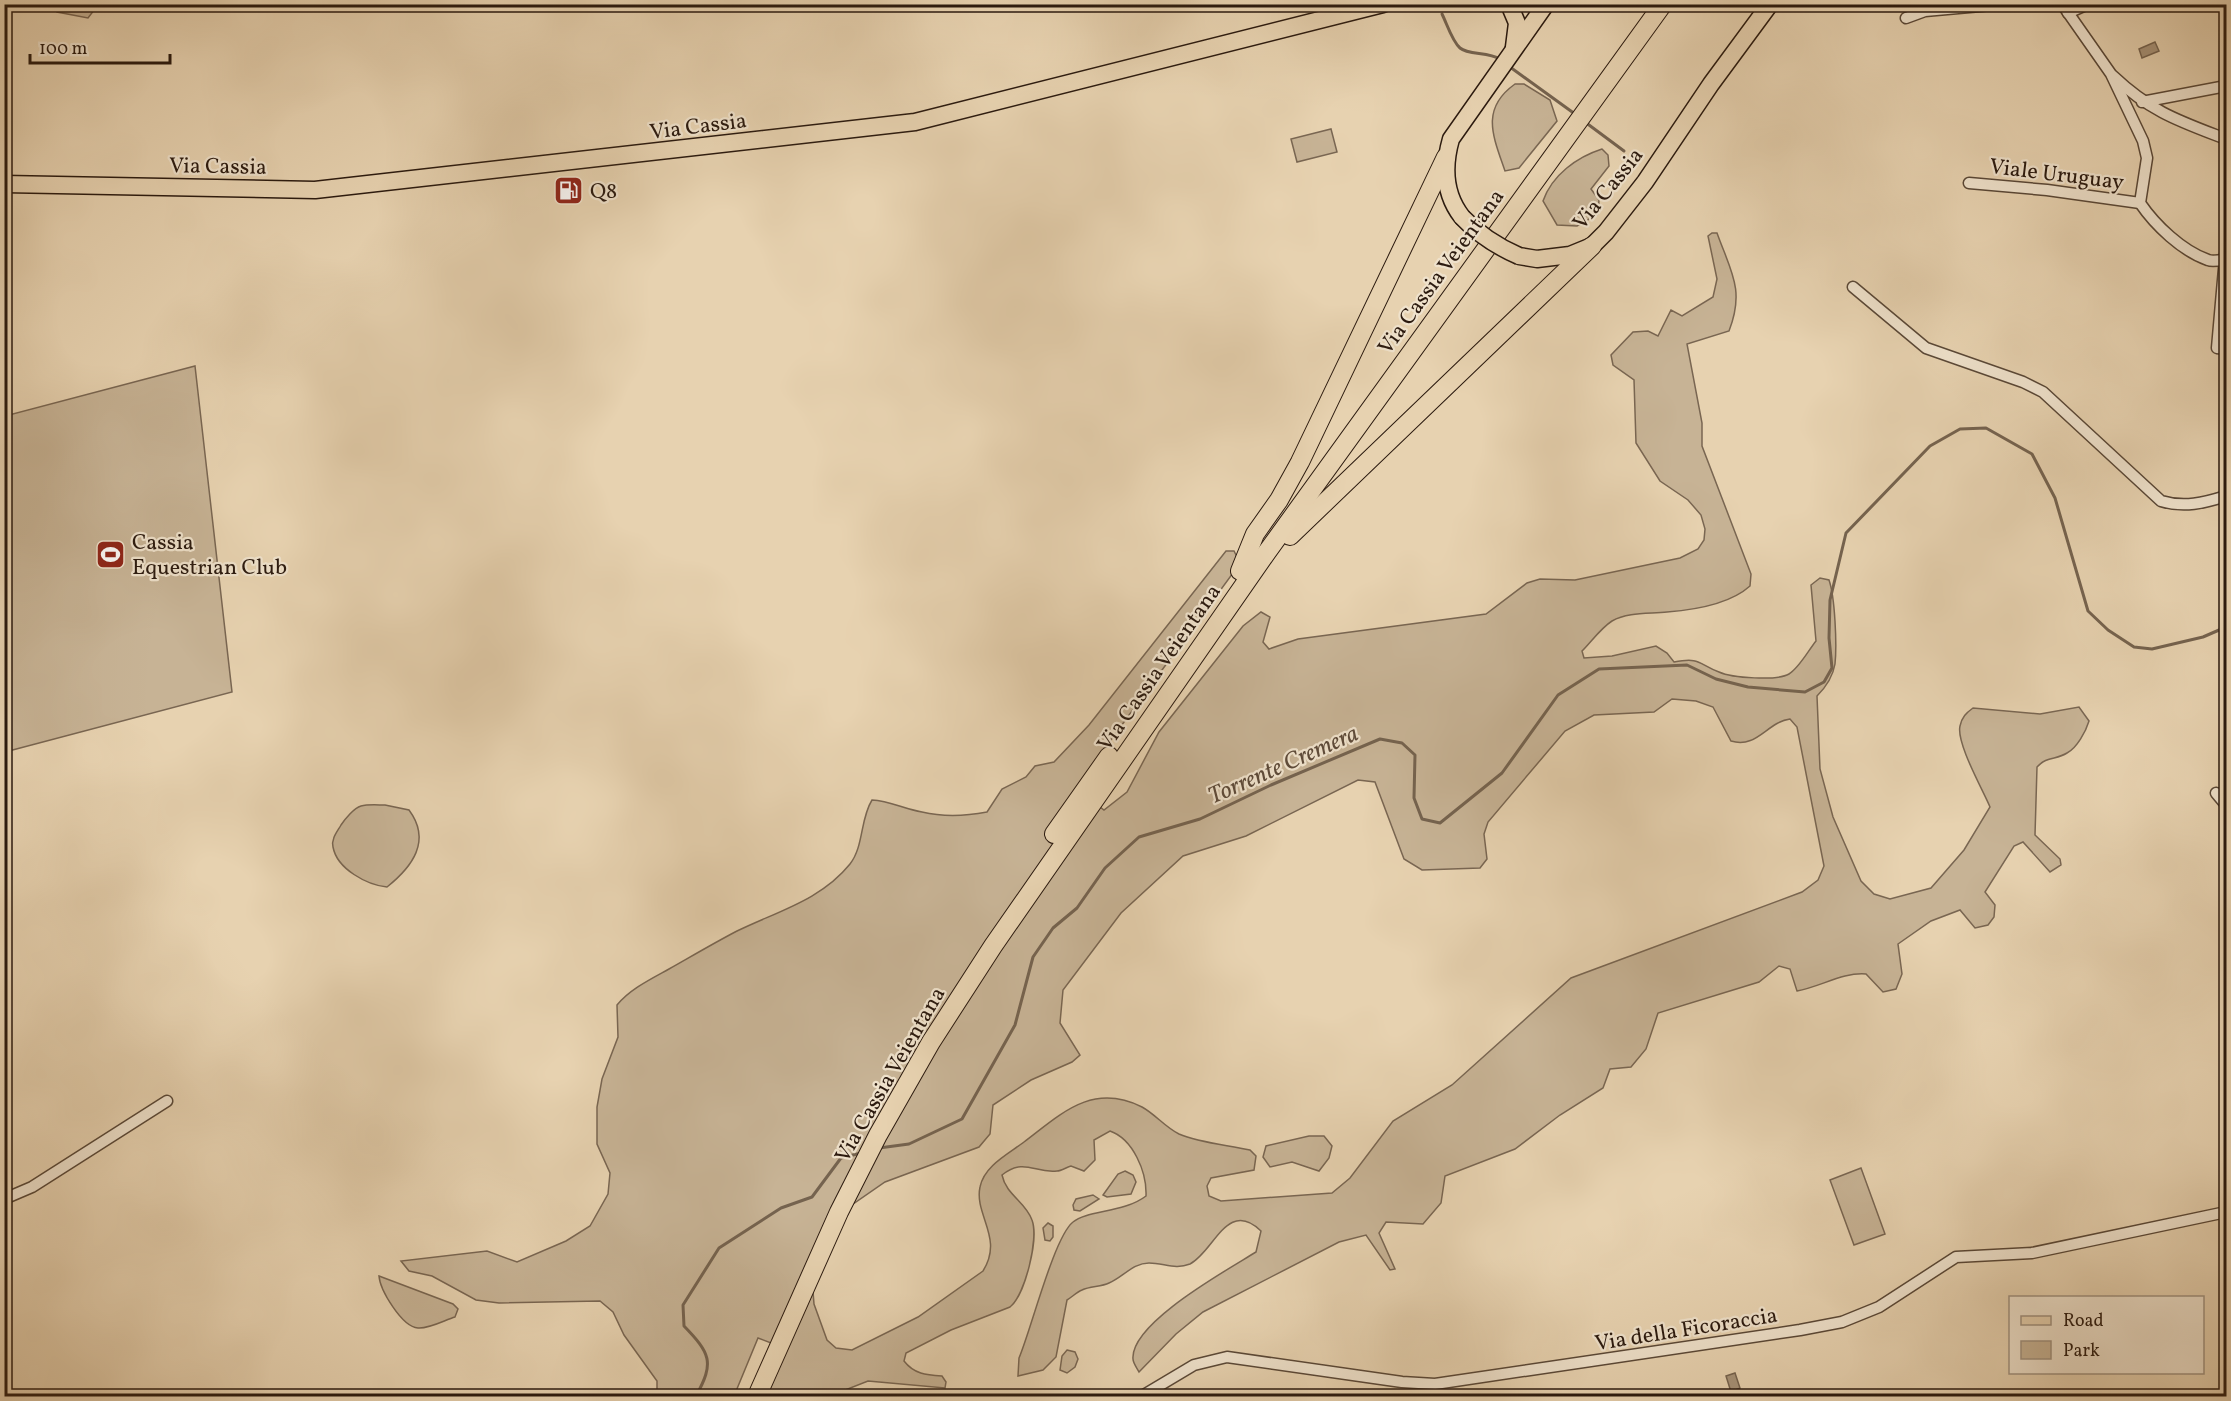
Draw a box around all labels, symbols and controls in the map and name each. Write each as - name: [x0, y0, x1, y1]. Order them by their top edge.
- scale bar: [30, 27, 170, 65]
- text: 100 m: [39, 37, 88, 62]
- street label: Via Cassia: [648, 106, 749, 149]
- street label: Via Cassia: [1566, 142, 1652, 237]
- street label: Via Cassia: [169, 151, 267, 184]
- street label: Viale Uruguay: [1988, 152, 2126, 199]
- fuel station icon: Q8: [553, 174, 585, 206]
- place label: Q8: [590, 177, 617, 208]
- street label: Via Cassia Veientana: [1371, 183, 1513, 362]
- place label: Cassia Equestrian Club: [132, 528, 287, 584]
- sports icon: Cassia Equestrian Club: [95, 538, 127, 570]
- street label: Via Cassia Veientana: [1091, 578, 1230, 758]
- water label: Torrente Cremera: [1203, 718, 1364, 814]
- street label: Via Cassia Veientana: [828, 982, 954, 1169]
- legend: [2009, 1296, 2204, 1374]
- street label: Via della Ficoraccia: [1593, 1301, 1780, 1360]
- text: Road: [2063, 1309, 2104, 1334]
- text: Park: [2063, 1339, 2100, 1364]

